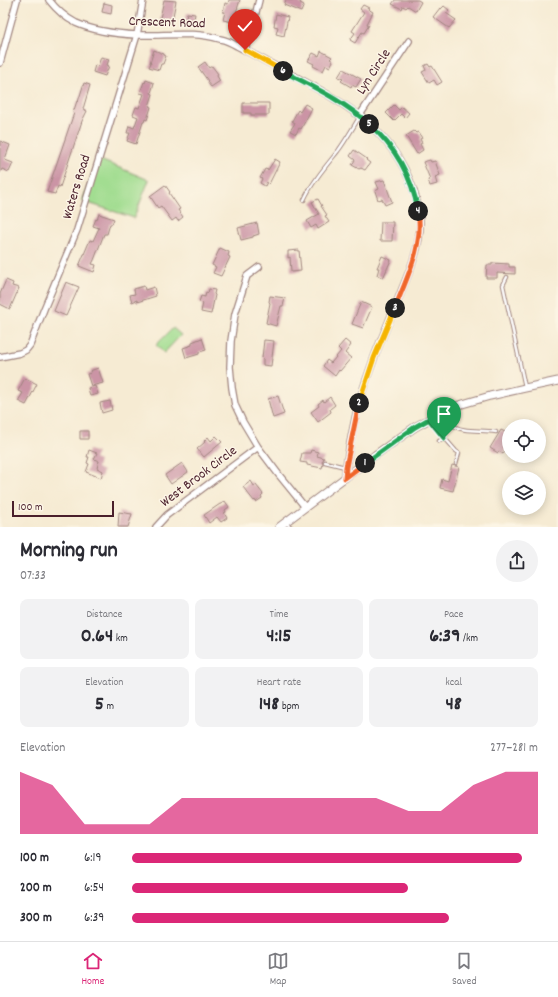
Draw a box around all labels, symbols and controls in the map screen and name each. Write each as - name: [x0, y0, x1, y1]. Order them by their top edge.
- pin: [228, 9, 262, 50]
- street label: Crescent Road: [128, 12, 206, 34]
- icon: check: [234, 15, 256, 37]
- street label: Lyn Circle: [352, 45, 396, 99]
- pin: 6: [273, 61, 293, 81]
- text: 6: [280, 63, 286, 79]
- pin: 5: [359, 114, 379, 134]
- text: 5: [366, 116, 372, 132]
- street label: Waters Road: [58, 152, 96, 222]
- pin: 4: [408, 201, 428, 221]
- text: 4: [416, 203, 420, 219]
- pin: 3: [385, 298, 405, 318]
- text: 3: [393, 300, 397, 316]
- pin: 2: [349, 393, 369, 413]
- text: 2: [357, 395, 361, 411]
- pin: [427, 397, 461, 438]
- icon: arrive: [433, 403, 455, 425]
- map controls: [502, 419, 546, 515]
- button: locate: [502, 419, 546, 463]
- street label: West Brook Circle: [156, 441, 242, 513]
- pin: 1: [355, 453, 375, 473]
- text: 1: [364, 455, 366, 471]
- button: layers: [502, 471, 546, 515]
- scale bar: [12, 499, 114, 518]
- text: 100 m: [18, 500, 42, 516]
- text: Morning run: [20, 536, 118, 567]
- button: share: [496, 540, 538, 582]
- text: 07:33: [20, 567, 46, 586]
- text: Distance: [86, 607, 122, 623]
- text: Time: [270, 607, 288, 623]
- text: Pace: [444, 607, 463, 623]
- text: 0.64: [81, 623, 113, 651]
- text: 4:15: [266, 623, 292, 651]
- text: 6:39: [429, 623, 460, 651]
- text: km: [113, 631, 128, 647]
- text: /km: [460, 631, 478, 647]
- text: Elevation: [85, 675, 123, 691]
- text: Heart rate: [257, 675, 301, 691]
- text: kcal: [445, 675, 462, 691]
- text: 5: [95, 691, 104, 719]
- text: 148: [259, 691, 279, 719]
- text: 48: [446, 691, 462, 719]
- text: m: [104, 699, 114, 715]
- text: bpm: [279, 699, 299, 715]
- text: Elevation: [20, 739, 65, 758]
- text: 277–281 m: [490, 739, 538, 758]
- text: 100 m: [20, 849, 49, 868]
- text: 6:19: [84, 849, 101, 868]
- text: 200 m: [20, 879, 52, 898]
- text: 6:54: [84, 879, 104, 898]
- text: 300 m: [20, 909, 52, 928]
- text: 6:39: [84, 909, 104, 928]
- tab: Home: [81, 950, 104, 990]
- tab: Map: [267, 950, 289, 990]
- tab: Saved: [452, 950, 477, 990]

